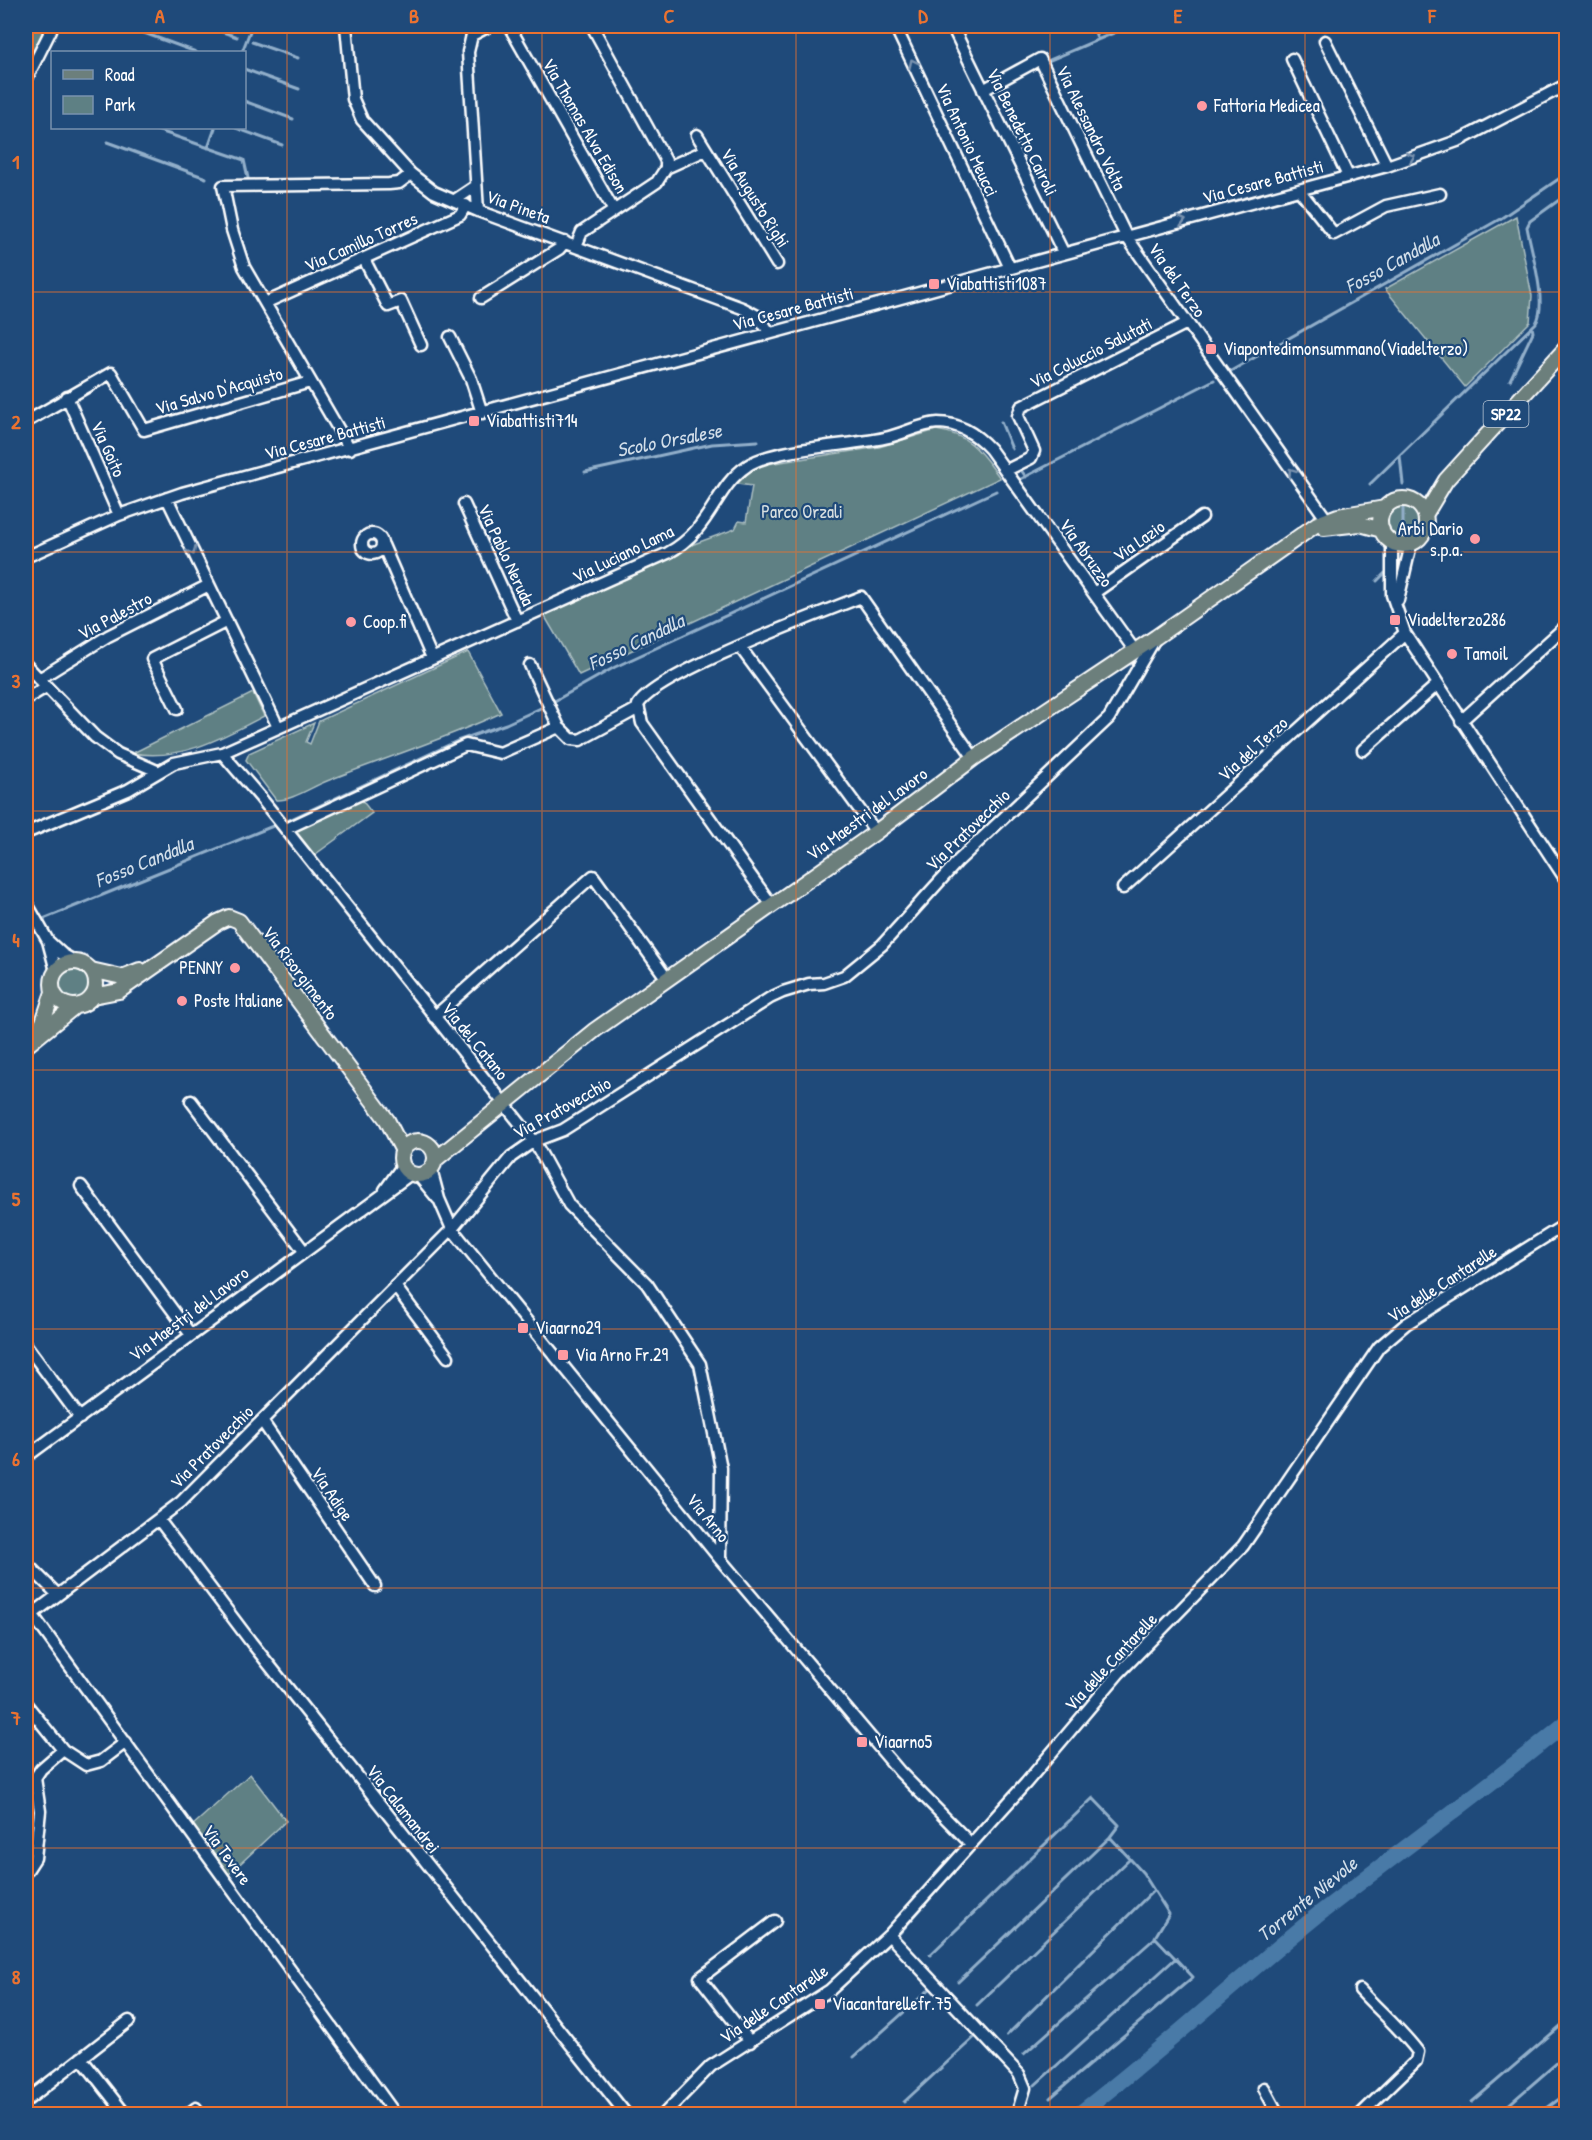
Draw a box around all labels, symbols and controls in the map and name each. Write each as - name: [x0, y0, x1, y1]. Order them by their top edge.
- text: A: [155, 2, 165, 29]
- text: B: [409, 2, 419, 29]
- text: C: [664, 2, 675, 29]
- text: D: [918, 2, 928, 29]
- text: E: [1174, 2, 1183, 29]
- text: F: [1427, 2, 1437, 29]
- legend: [51, 51, 246, 129]
- street label: Via Thomas Alva Edison: [537, 54, 634, 198]
- one-way arrow: [908, 59, 920, 70]
- street label: Via Alessandro Volta: [1050, 61, 1132, 194]
- text: Road: [105, 62, 135, 87]
- street label: Via Benedetto Cairoli: [981, 64, 1064, 200]
- street label: Via Antonio Meucci: [930, 79, 1005, 201]
- text: Park: [105, 92, 136, 117]
- place label: Fattoria Medicea: [1213, 93, 1320, 118]
- marker: Fattoria Medicea: [1195, 99, 1209, 113]
- street label: Via Augusto Righi: [715, 143, 796, 252]
- text: 1: [12, 148, 20, 175]
- one-way arrow: [1405, 152, 1415, 165]
- street label: Via Cesare Battisti: [1200, 153, 1326, 210]
- street label: Via Pineta: [483, 183, 554, 230]
- street label: Via Camillo Torres: [300, 205, 421, 278]
- one-way arrow: [1176, 216, 1187, 228]
- water label: Fosso Candalla: [1340, 225, 1445, 299]
- street label: Via del Terzo: [1143, 237, 1212, 322]
- place label: Viabattisti1087: [946, 271, 1047, 296]
- marker: Viabattisti1087: [927, 277, 941, 291]
- street label: Via Cesare Battisti: [730, 280, 856, 337]
- street label: Via Coluccio Salutati: [1025, 311, 1156, 394]
- place label: Viapontedimonsummano(Viadelterzo): [1223, 336, 1468, 361]
- marker: Viapontedimonsummano(Viadelterzo): [1204, 342, 1218, 356]
- street label: Via Salvo D'Acquisto: [152, 360, 285, 421]
- road number: SP22: [1484, 401, 1528, 427]
- text: 2: [11, 408, 21, 435]
- place label: Viabattisti714: [486, 408, 578, 433]
- street label: Via Cesare Battisti: [262, 409, 388, 466]
- marker: Viabattisti714: [467, 414, 481, 428]
- water label: Scolo Orsalese: [614, 416, 725, 463]
- street label: Via Goito: [85, 417, 132, 481]
- one-way arrow: [1288, 468, 1299, 479]
- park label: Parco Orzali: [761, 499, 843, 524]
- street label: Via Pablo Neruda: [472, 500, 541, 610]
- street label: Via Abruzzo: [1054, 513, 1119, 592]
- street label: Via Lazio: [1108, 514, 1170, 567]
- place label: Arbi Dario s.p.a.: [1398, 516, 1463, 562]
- street label: Via Luciano Lama: [568, 518, 678, 589]
- marker: Arbi Dario s.p.a.: [1468, 532, 1482, 546]
- one-way arrow: [185, 544, 197, 555]
- street label: Via Palestro: [73, 586, 156, 645]
- water label: Fosso Candalla: [583, 606, 690, 676]
- place label: Viadelterzo286: [1407, 607, 1506, 632]
- place label: Coop.fi: [363, 609, 407, 634]
- marker: Viadelterzo286: [1388, 613, 1402, 627]
- marker: Coop.fi: [344, 615, 358, 629]
- place label: Tamoil: [1464, 641, 1508, 666]
- marker: Tamoil: [1445, 647, 1459, 661]
- text: 3: [12, 667, 21, 694]
- street label: Via del Terzo: [1212, 711, 1293, 787]
- street label: Via Maestri del Lavoro: [801, 761, 932, 866]
- street label: Via Pratovecchio: [920, 783, 1015, 876]
- water label: Fosso Candalla: [91, 829, 199, 893]
- street label: Via Risorgimento: [257, 921, 344, 1025]
- text: 4: [12, 926, 20, 953]
- place label: PENNY: [179, 955, 223, 980]
- marker: PENNY: [228, 961, 242, 975]
- place label: Poste Italiane: [194, 988, 283, 1013]
- marker: Poste Italiane: [175, 994, 189, 1008]
- street label: Via del Catano: [436, 996, 515, 1085]
- street label: Via Pratovecchio: [508, 1070, 615, 1145]
- text: 5: [12, 1185, 21, 1212]
- street label: Via delle Cantarelle: [1382, 1239, 1501, 1328]
- street label: Via Maestri del Lavoro: [124, 1260, 254, 1367]
- place label: Viaarno29: [535, 1315, 601, 1340]
- marker: Viaarno29: [516, 1321, 530, 1335]
- place label: Via Arno Fr.29: [575, 1342, 669, 1367]
- marker: Via Arno Fr.29: [556, 1348, 570, 1362]
- street label: Via Pratovecchio: [164, 1399, 259, 1494]
- text: 6: [12, 1445, 20, 1472]
- street label: Via Adige: [305, 1462, 360, 1526]
- street label: Via Arno: [681, 1488, 736, 1547]
- street label: Via delle Cantarelle: [1059, 1607, 1163, 1716]
- text: 7: [10, 1704, 21, 1731]
- place label: Viaarno5: [874, 1729, 933, 1754]
- marker: Viaarno5: [855, 1735, 869, 1749]
- street label: Via Calamandrei: [361, 1759, 446, 1858]
- street label: Via Tevere: [197, 1819, 258, 1890]
- water label: Torrente Nievole: [1251, 1849, 1363, 1947]
- street label: Via delle Cantarelle: [715, 1958, 833, 2049]
- text: 8: [12, 1963, 21, 1990]
- place label: Viacantarellefr.75: [832, 1991, 952, 2016]
- marker: Viacantarellefr.75: [813, 1997, 827, 2011]

